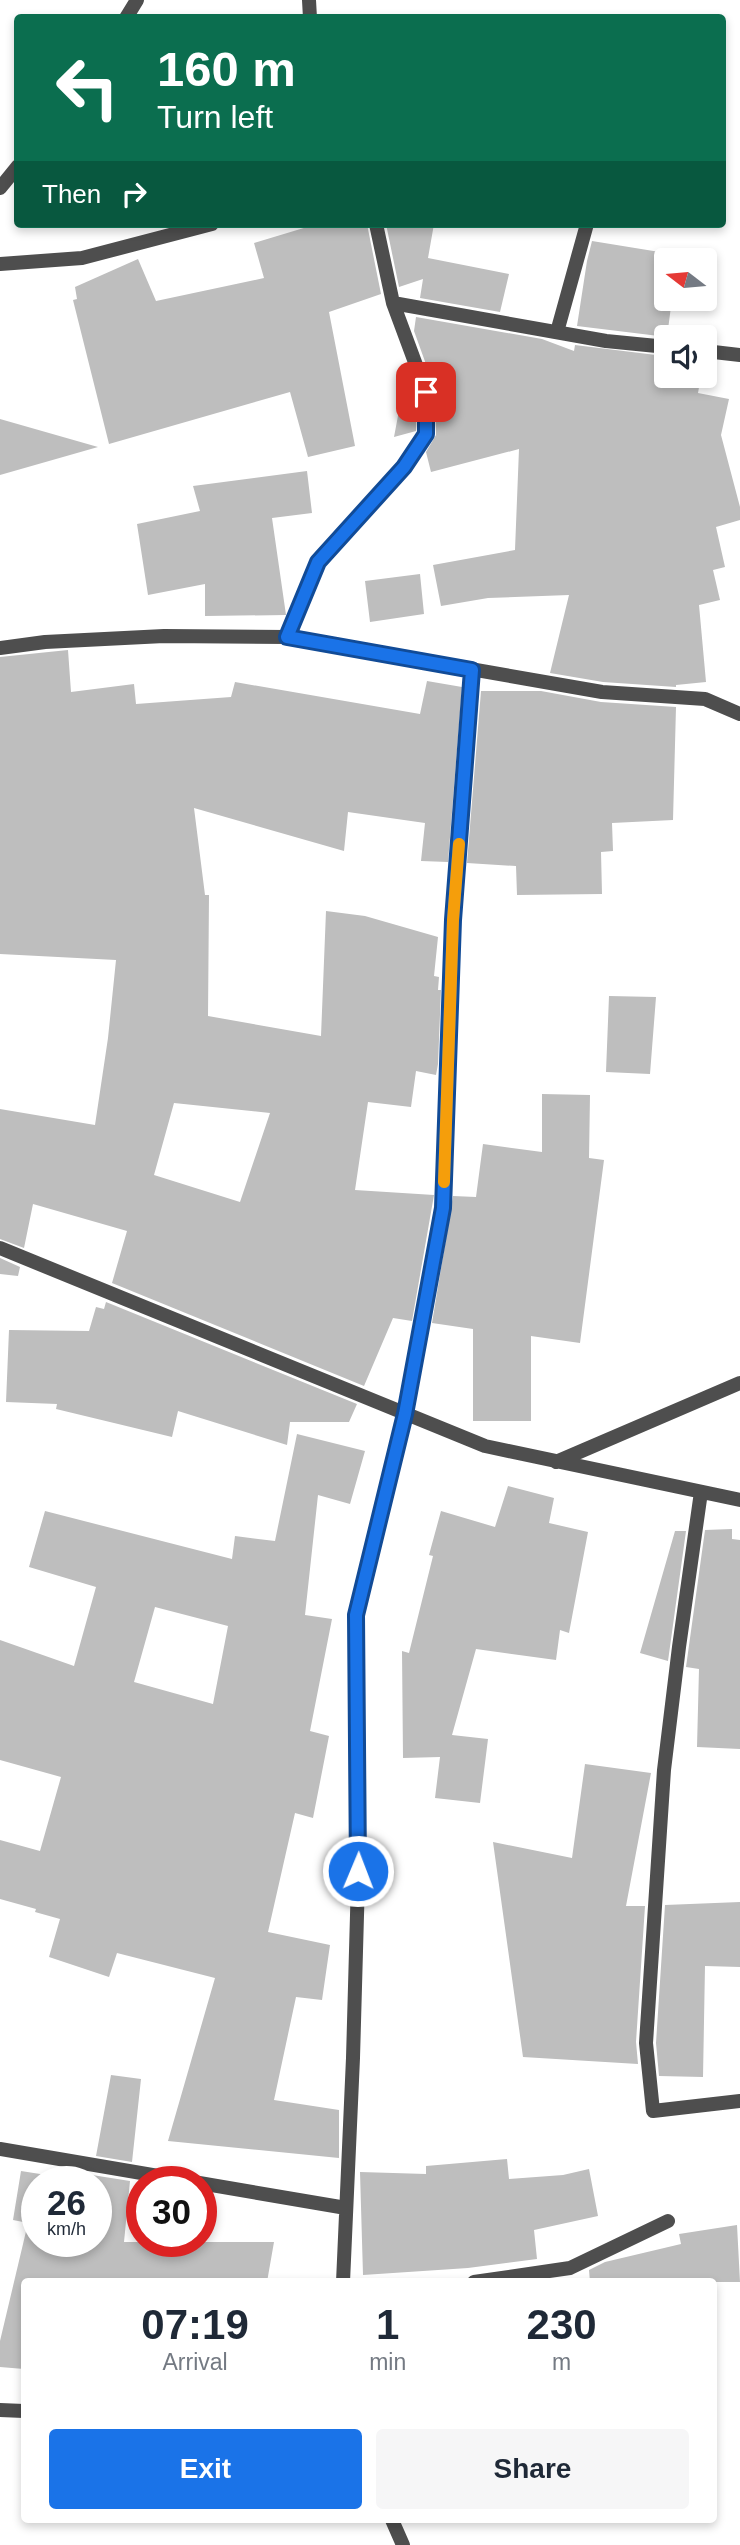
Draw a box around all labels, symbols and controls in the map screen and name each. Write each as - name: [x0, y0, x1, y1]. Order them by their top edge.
- icon: left: [42, 42, 133, 133]
- text: 160 m: [157, 42, 296, 96]
- text: Turn left: [157, 99, 273, 135]
- icon: right: [115, 175, 153, 213]
- text: Then: [42, 179, 101, 209]
- north arrow: [654, 248, 718, 312]
- map controls: [654, 248, 717, 388]
- button: sound: [654, 325, 717, 388]
- pin: [396, 362, 456, 422]
- icon: arrive: [407, 373, 445, 411]
- position arrow: [321, 1834, 395, 1908]
- speed limit sign: 30: [126, 2166, 217, 2257]
- text: 26: [47, 2183, 86, 2222]
- text: km/h: [47, 2219, 86, 2239]
- text: 07:19: [141, 2301, 249, 2348]
- text: 1: [376, 2301, 399, 2348]
- text: 230: [527, 2301, 597, 2348]
- text: Arrival: [162, 2349, 228, 2375]
- text: min: [369, 2349, 406, 2375]
- text: m: [552, 2349, 571, 2375]
- button: Exit: [49, 2429, 362, 2509]
- button: Share: [376, 2429, 689, 2509]

